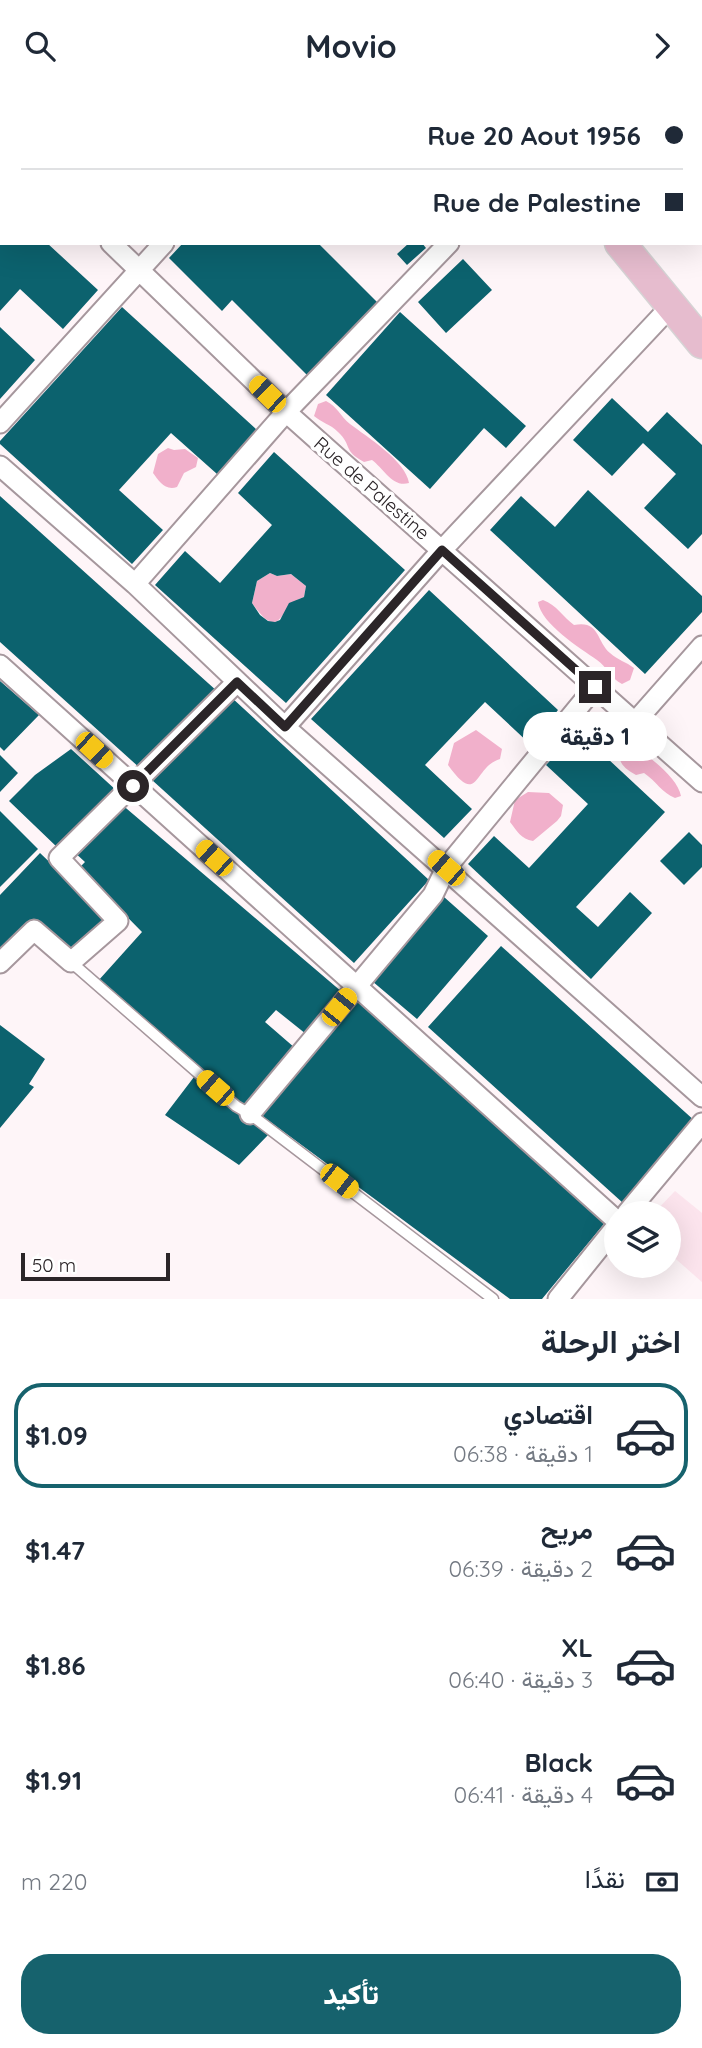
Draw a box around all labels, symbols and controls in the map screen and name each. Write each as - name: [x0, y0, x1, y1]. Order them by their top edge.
- text: Movio: [305, 26, 397, 66]
- icon: search: [21, 27, 59, 65]
- icon: forward: [643, 27, 681, 65]
- text: Rue 20 Aout 1956: [427, 119, 641, 152]
- text: Rue de Palestine: [432, 186, 641, 219]
- car: [245, 372, 290, 416]
- street label: Rue de Palestine: [309, 431, 435, 545]
- route end: [579, 671, 611, 703]
- callout: 1 دقيقة: [523, 711, 667, 761]
- text: 1 دقيقة: [560, 722, 630, 751]
- car: [72, 728, 117, 772]
- route start: [117, 770, 149, 802]
- car: [192, 836, 237, 880]
- car: [424, 846, 469, 890]
- car: [318, 984, 361, 1030]
- car: [193, 1066, 238, 1110]
- car: [316, 1160, 363, 1202]
- map controls: [604, 1201, 681, 1278]
- button: layers: [604, 1201, 681, 1278]
- scale bar: [21, 1250, 170, 1282]
- text: 50 m: [32, 1253, 76, 1277]
- text: اختر الرحلة: [541, 1321, 681, 1361]
- text: اقتصادي: [504, 1398, 593, 1431]
- icon: car: [614, 1404, 677, 1467]
- text: $1.09: [25, 1419, 88, 1452]
- text: 1 دقيقة · 06:38: [453, 1439, 593, 1468]
- text: مريح: [541, 1513, 593, 1546]
- icon: car: [614, 1519, 677, 1582]
- text: $1.47: [25, 1534, 85, 1567]
- text: 2 دقيقة · 06:39: [448, 1554, 593, 1583]
- text: XL: [561, 1631, 593, 1664]
- icon: car: [614, 1634, 677, 1697]
- text: $1.86: [25, 1649, 86, 1682]
- text: 3 دقيقة · 06:40: [448, 1665, 593, 1694]
- text: Black: [524, 1746, 593, 1779]
- icon: car: [614, 1749, 677, 1812]
- text: $1.91: [25, 1764, 82, 1797]
- text: 4 دقيقة · 06:41: [453, 1780, 593, 1809]
- text: نقدًا: [585, 1862, 625, 1895]
- icon: cash: [643, 1863, 681, 1901]
- text: 220 m: [21, 1867, 87, 1896]
- button: تأكيد: [21, 1954, 681, 2034]

